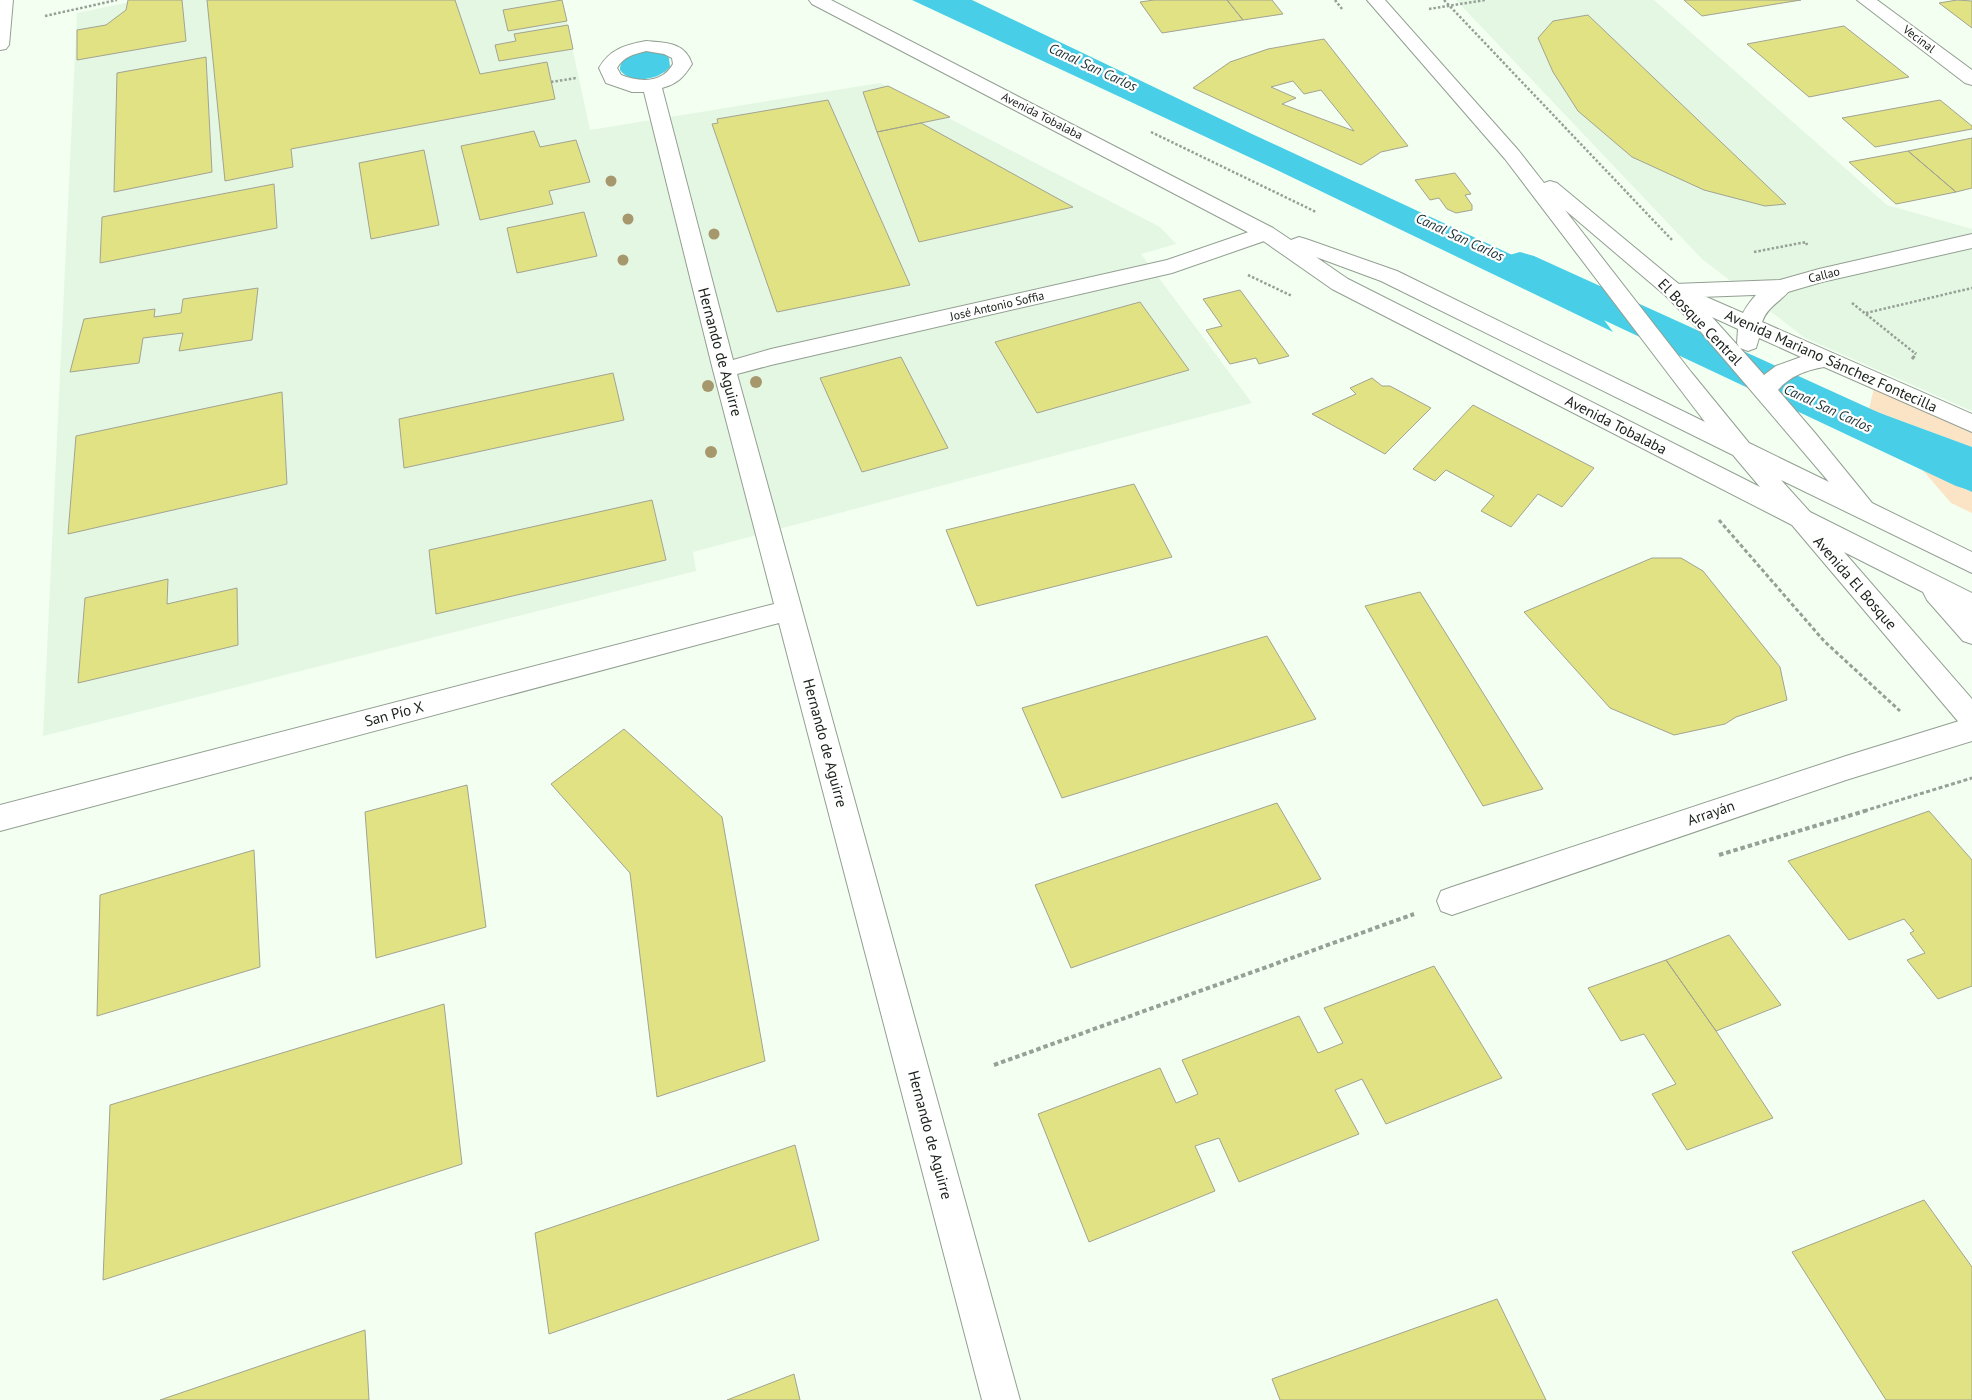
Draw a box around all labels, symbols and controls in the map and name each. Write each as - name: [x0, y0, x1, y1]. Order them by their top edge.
- street label: Vecinal: [1899, 21, 1939, 56]
- water label: Canal San Carlos: [1046, 39, 1140, 95]
- street label: Avenida Tobalaba: [999, 89, 1085, 143]
- water label: Canal San Carlos: [1413, 209, 1507, 265]
- street label: Callao: [1807, 263, 1841, 286]
- street label: El Bosque Central: [1654, 274, 1747, 369]
- street label: Hernando de Aguirre: [694, 285, 747, 418]
- street label: José Antonio Soffia: [947, 287, 1045, 324]
- street label: Avenida Mariano Sánchez Fontecilla: [1722, 305, 1940, 416]
- water label: Canal San Carlos: [1781, 380, 1875, 436]
- street label: Avenida Tobalaba: [1562, 391, 1670, 458]
- street label: Avenida El Bosque: [1810, 532, 1901, 633]
- street label: Hernando de Aguirre: [799, 676, 852, 809]
- street label: San Pío X: [362, 697, 425, 731]
- street label: Arrayán: [1685, 796, 1737, 829]
- street label: Hernando de Aguirre: [904, 1068, 957, 1201]

